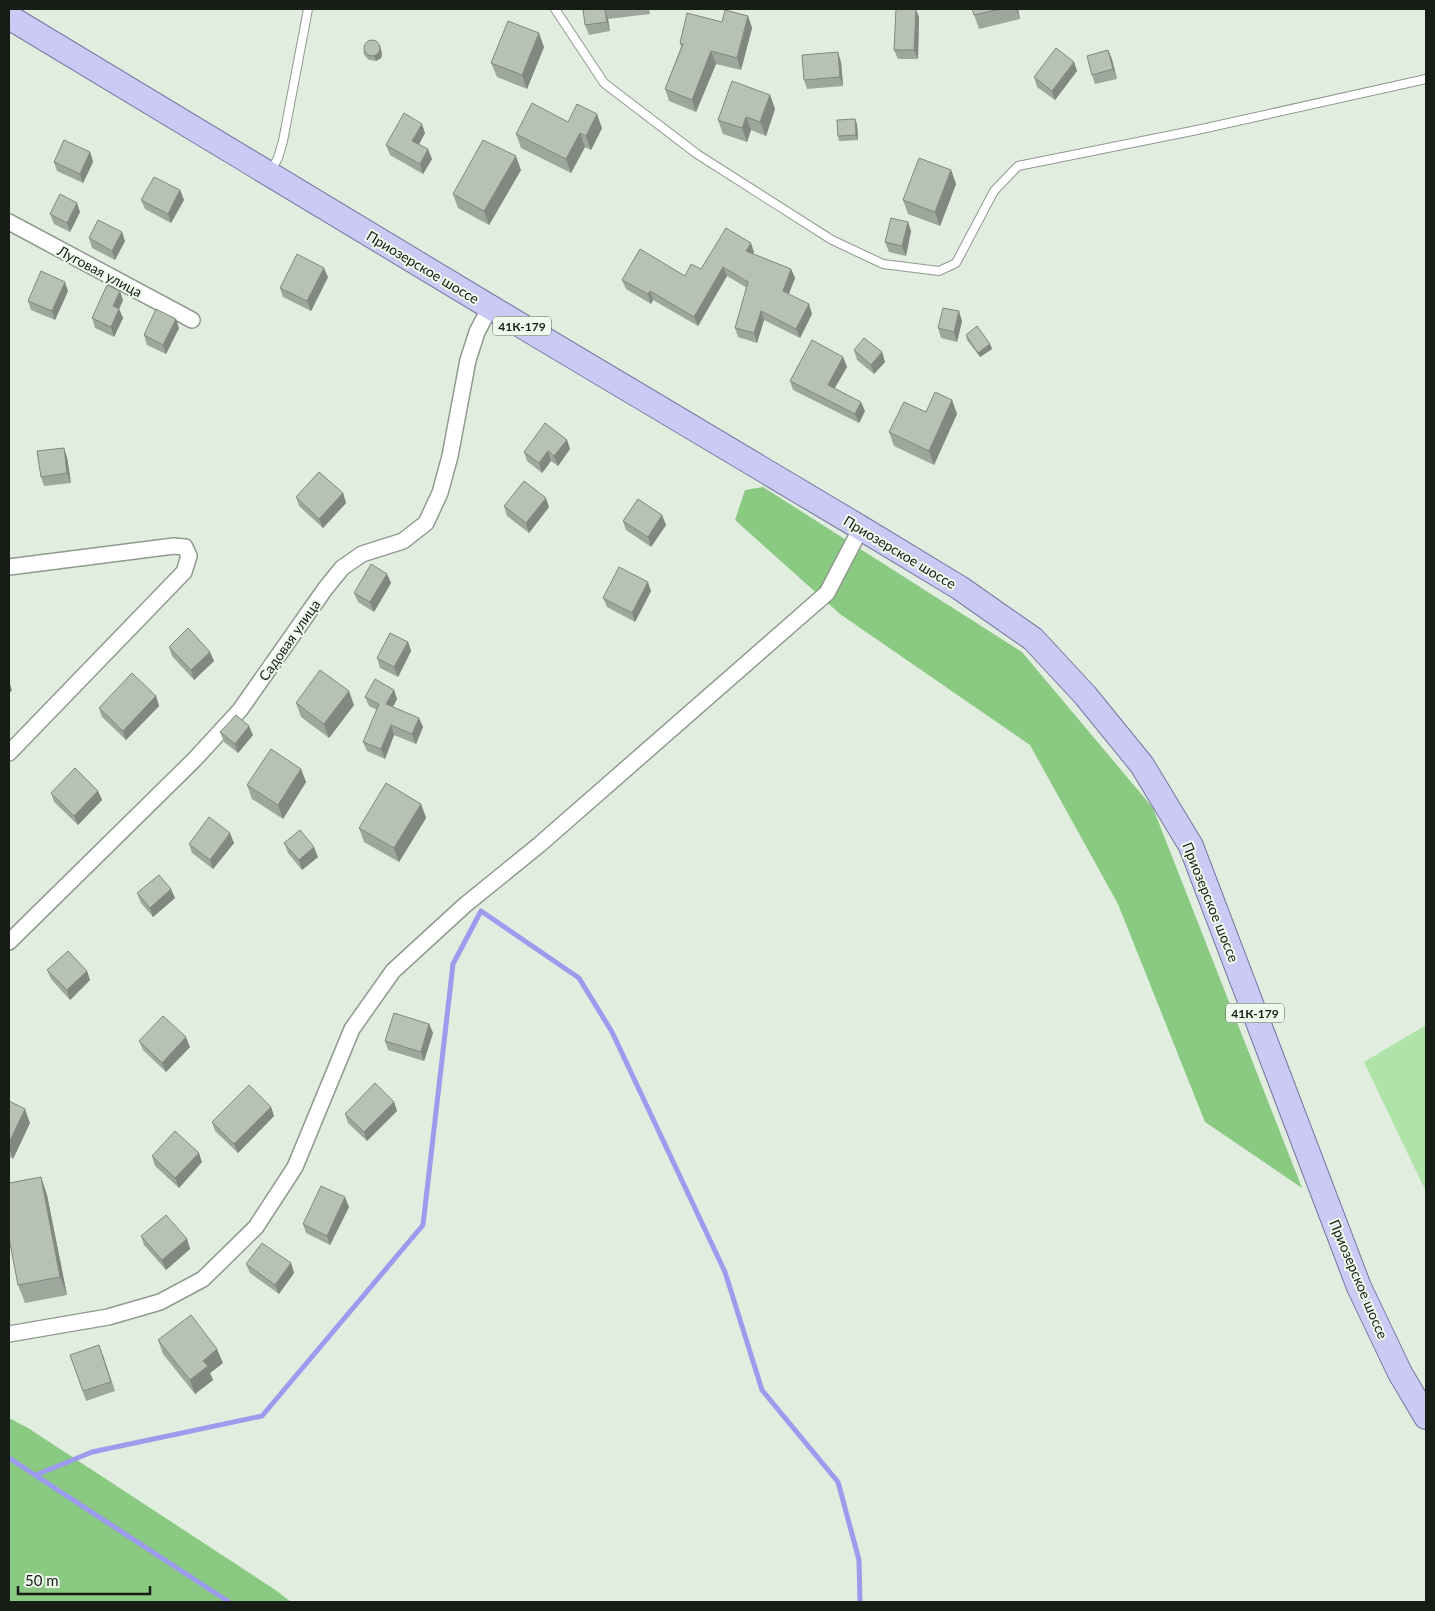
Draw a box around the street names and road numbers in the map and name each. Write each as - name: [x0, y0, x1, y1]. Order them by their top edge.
- street label: Приозерское шоссе: [364, 227, 482, 307]
- street label: Луговая улица: [54, 241, 145, 300]
- road number: 41К-179: [493, 316, 551, 336]
- street label: Приозерское шоссе: [841, 512, 959, 592]
- street label: Садовая улица: [255, 596, 323, 684]
- street label: Приозерское шоссе: [1179, 840, 1243, 964]
- road number: 41К-179: [1226, 1004, 1284, 1022]
- street label: Приозерское шоссе: [1326, 1217, 1392, 1341]

